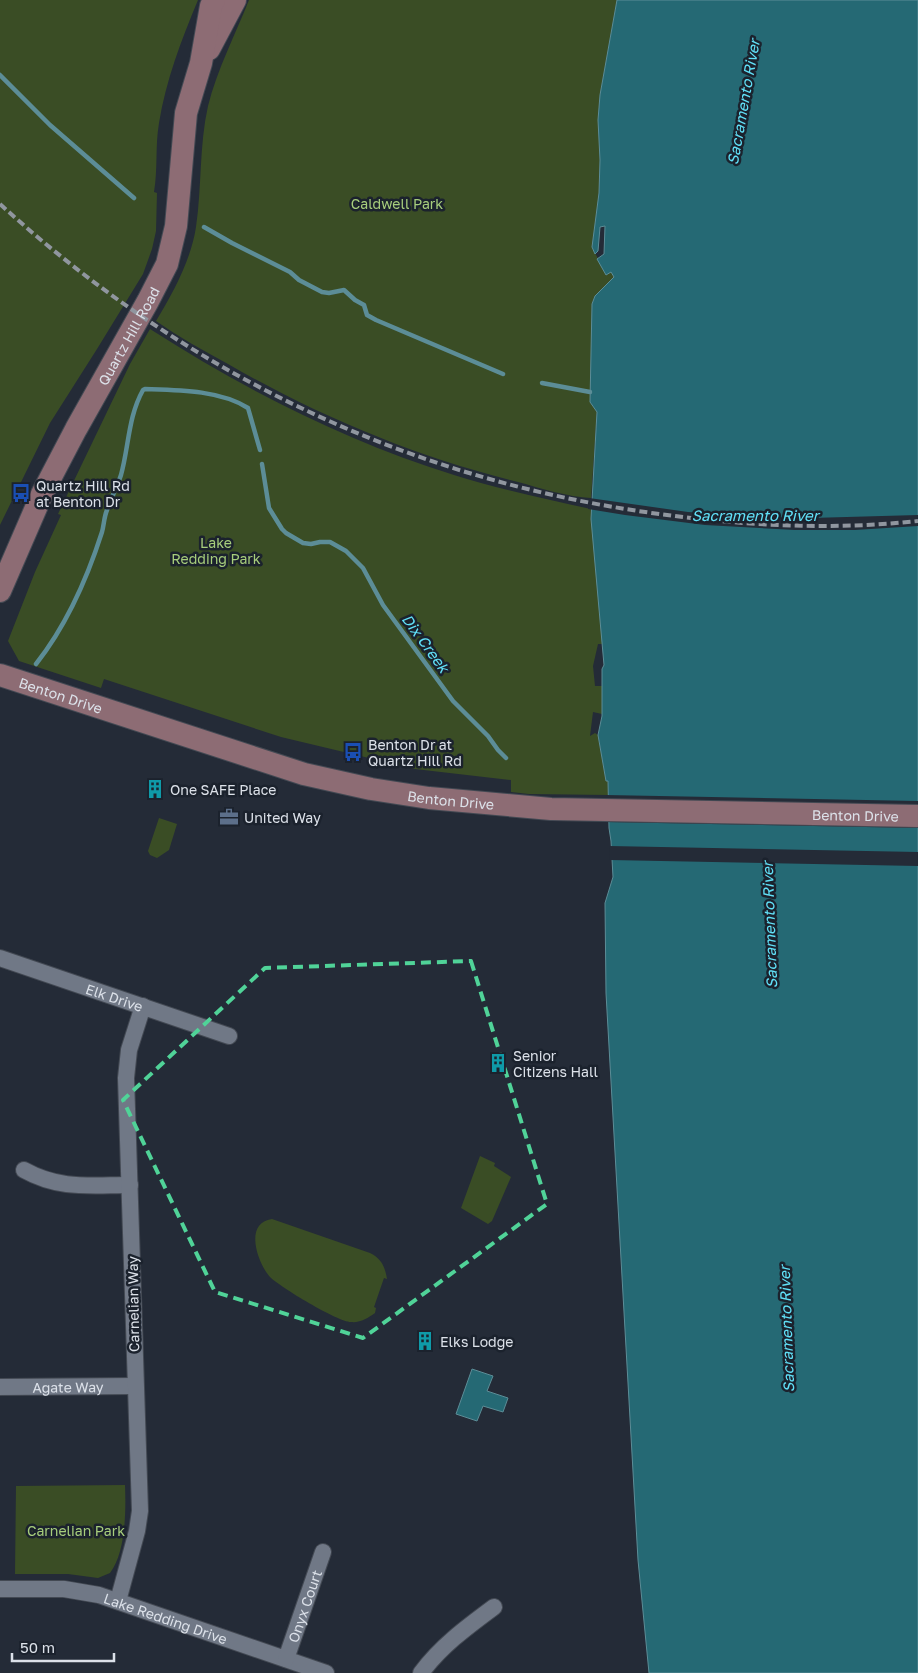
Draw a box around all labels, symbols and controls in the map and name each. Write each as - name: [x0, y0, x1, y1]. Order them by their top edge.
- water label: Sacramento River: [723, 36, 763, 166]
- park label: Caldwell Park: [351, 195, 443, 212]
- street label: Quartz Hill Road: [94, 284, 163, 388]
- place label: Quartz Hill Rd at Benton Dr: [36, 477, 130, 510]
- bus stop icon: Quartz Hill Rd at Benton Dr: [10, 482, 32, 504]
- water label: Sacramento River: [691, 506, 821, 524]
- park label: Lake Redding Park: [171, 534, 261, 567]
- water label: Dix Creek: [399, 610, 454, 677]
- street label: Benton Drive: [17, 673, 105, 716]
- place label: Benton Dr at Quartz Hill Rd: [368, 736, 462, 769]
- bus stop icon: Benton Dr at Quartz Hill Rd: [342, 741, 364, 763]
- building icon: One SAFE Place: [144, 778, 166, 800]
- place label: One SAFE Place: [170, 781, 276, 798]
- street label: Benton Drive: [406, 786, 495, 812]
- street label: Benton Drive: [812, 805, 899, 824]
- office icon: United Way: [218, 806, 240, 828]
- place label: United Way: [244, 809, 321, 826]
- water label: Sacramento River: [758, 859, 780, 989]
- street label: Elk Drive: [84, 979, 145, 1015]
- place label: Senior Citizens Hall: [513, 1047, 598, 1080]
- building icon: Senior Citizens Hall: [487, 1052, 509, 1074]
- street label: Carnelian Way: [124, 1256, 142, 1352]
- water label: Sacramento River: [775, 1263, 797, 1393]
- building icon: Elks Lodge: [414, 1330, 436, 1352]
- place label: Elks Lodge: [440, 1333, 513, 1350]
- street label: Agate Way: [32, 1378, 104, 1395]
- park label: Carnelian Park: [27, 1522, 125, 1539]
- street label: Onyx Court: [284, 1568, 325, 1645]
- street label: Lake Redding Drive: [102, 1589, 230, 1647]
- scale bar: [12, 1630, 115, 1662]
- text: 50 m: [20, 1638, 55, 1656]

